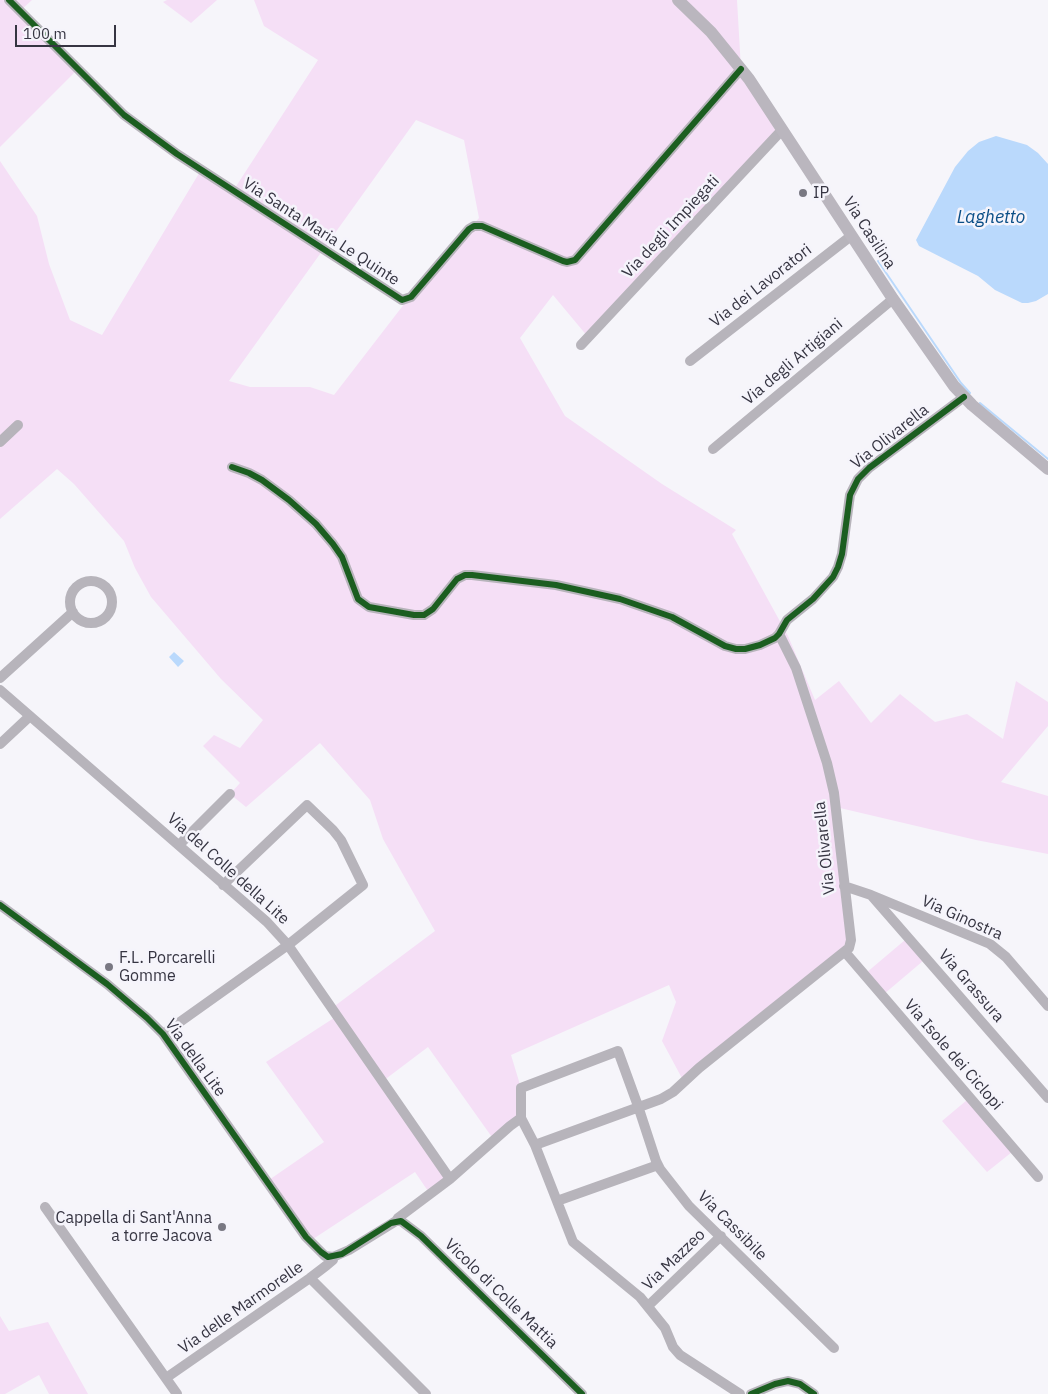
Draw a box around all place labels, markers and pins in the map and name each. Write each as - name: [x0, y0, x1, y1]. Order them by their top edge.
- place label: IP: [813, 183, 829, 203]
- marker: IP: [797, 187, 809, 199]
- place label: F.L. Porcarelli Gomme: [119, 948, 215, 986]
- marker: F.L. Porcarelli Gomme: [103, 961, 115, 973]
- place label: Cappella di Sant'Anna a torre Jacova: [56, 1208, 212, 1246]
- marker: Cappella di Sant'Anna a torre Jacova: [216, 1221, 228, 1233]

